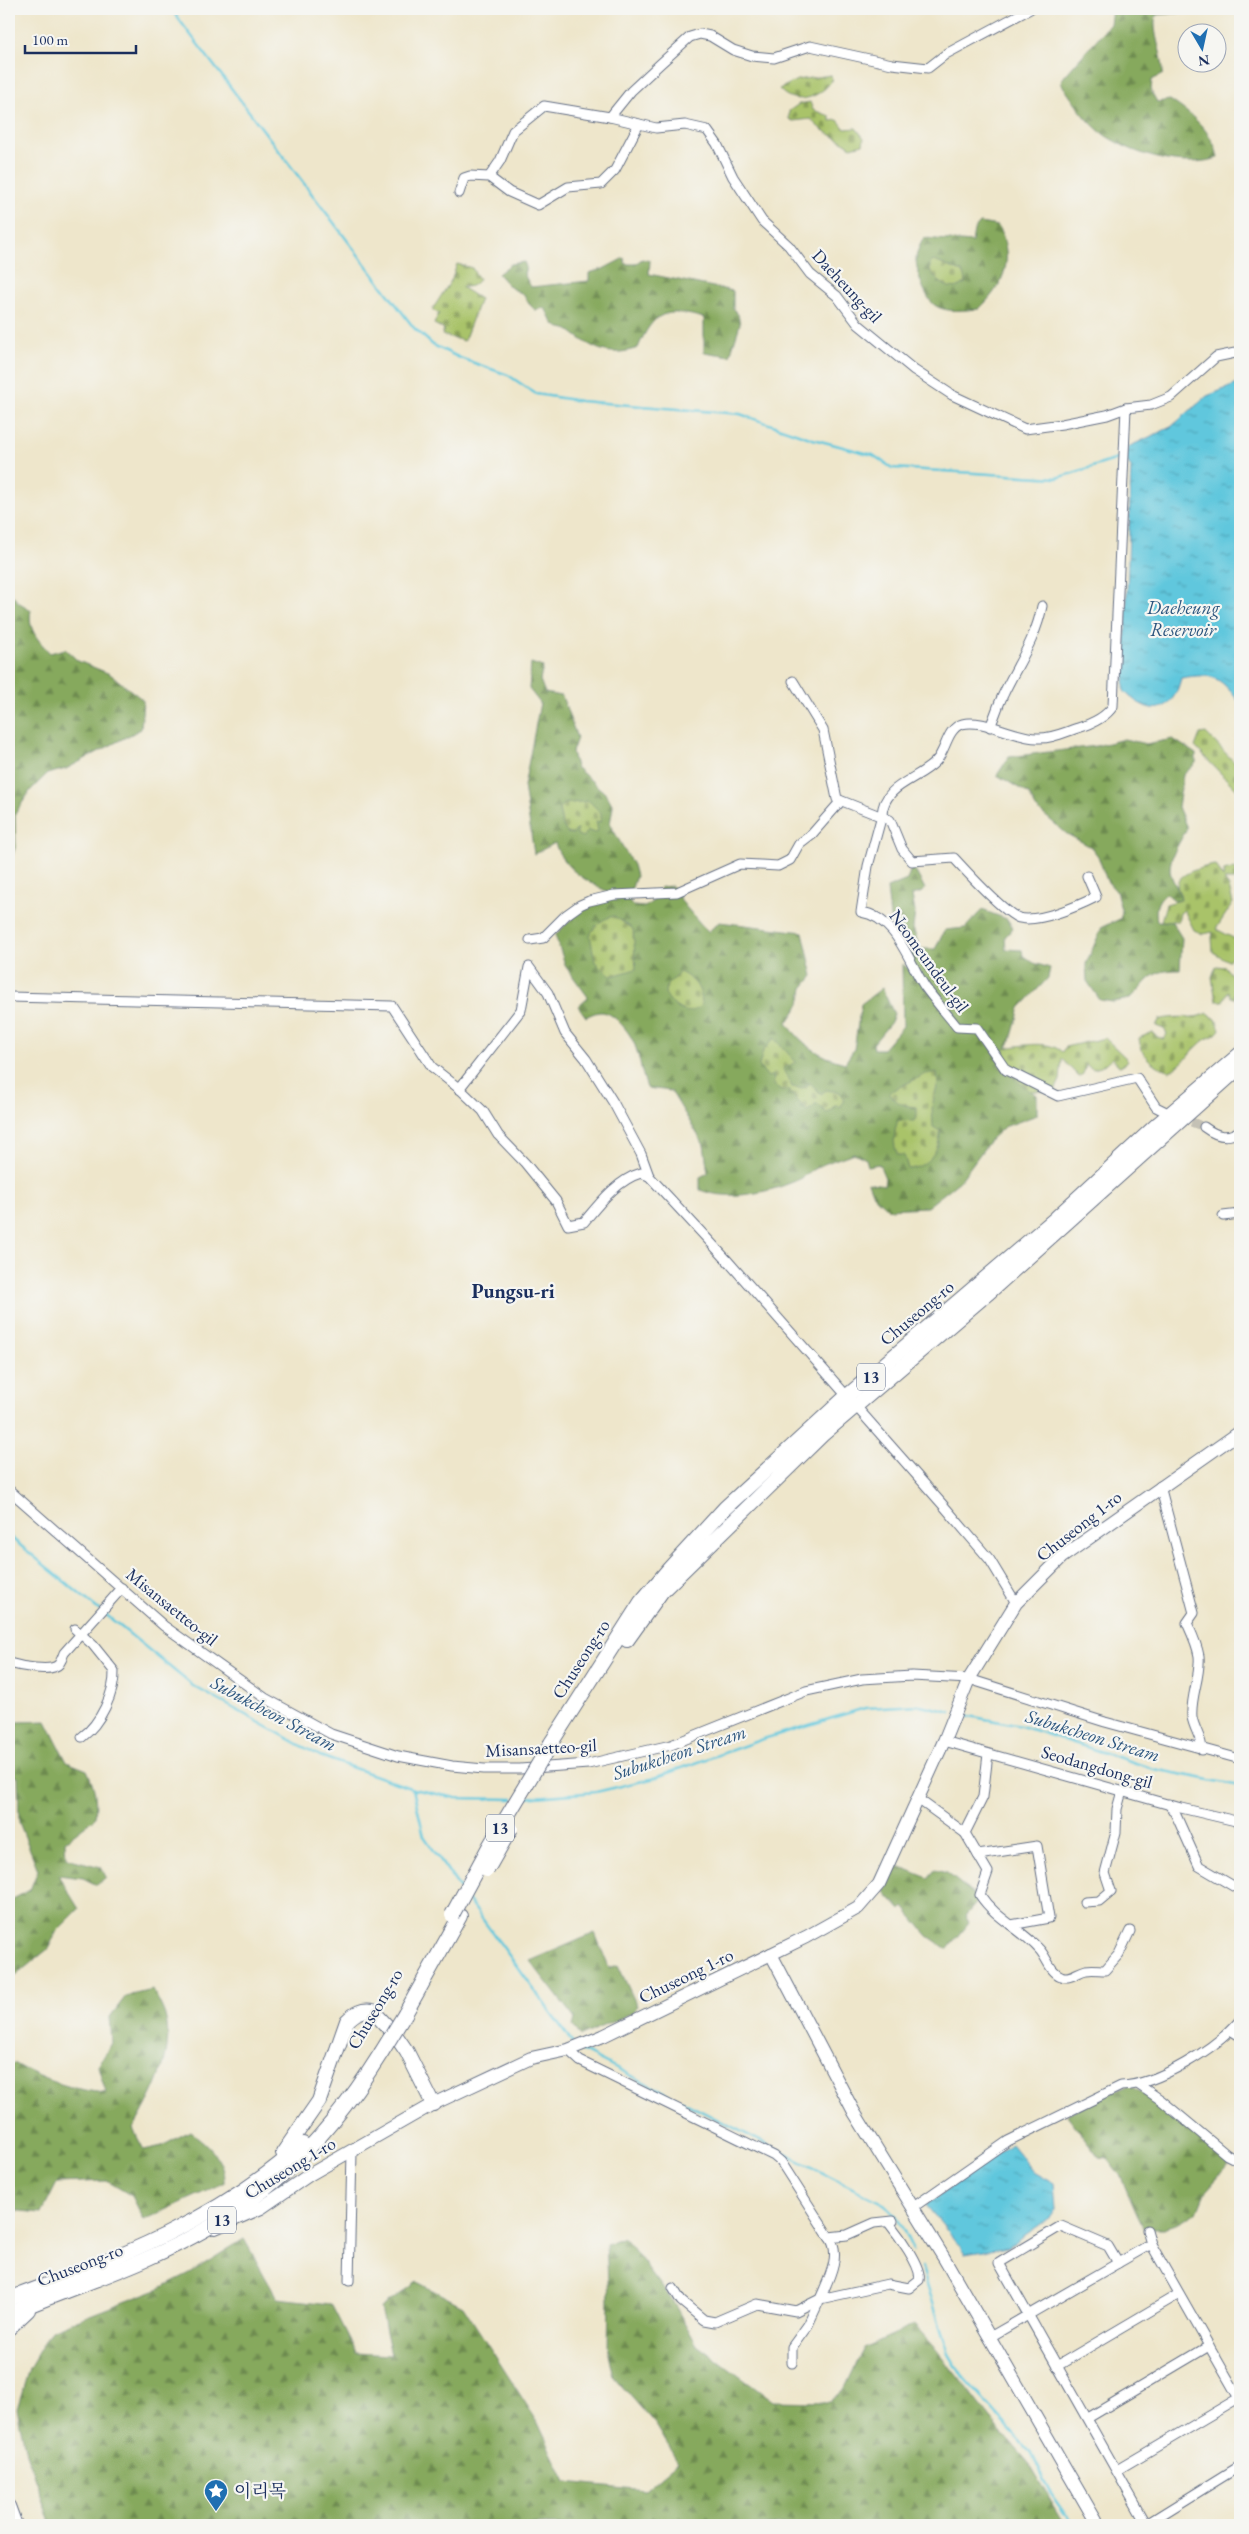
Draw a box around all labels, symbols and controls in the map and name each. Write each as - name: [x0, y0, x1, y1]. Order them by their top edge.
- scale bar: [25, 22, 136, 54]
- north arrow: [1176, 22, 1226, 72]
- text: 100 m: [32, 30, 69, 49]
- text: N: [1196, 51, 1211, 71]
- street label: Daeheung-gil: [807, 244, 887, 327]
- water label: Daeheung Reservoir: [1146, 595, 1220, 642]
- street label: Neomeundeul-gil: [884, 905, 974, 1017]
- street label: Chuseong-ro: [875, 1275, 959, 1350]
- district label: Pungsu-ri: [471, 1278, 555, 1304]
- road number: 13: [857, 1364, 885, 1390]
- street label: Chuseong 1-ro: [1031, 1485, 1126, 1566]
- street label: Misansaetteo-gil: [122, 1563, 223, 1651]
- street label: Chuseong-ro: [546, 1615, 615, 1703]
- water label: Subukcheon Stream: [206, 1669, 341, 1757]
- water label: Subukcheon Stream: [1022, 1703, 1163, 1768]
- water label: Subukcheon Stream: [608, 1719, 749, 1786]
- street label: Misansaetteo-gil: [485, 1733, 597, 1762]
- street label: Seodangdong-gil: [1039, 1740, 1155, 1793]
- road number: 13: [486, 1815, 514, 1842]
- street label: Chuseong 1-ro: [635, 1943, 737, 2008]
- street label: Chuseong-ro: [341, 1964, 408, 2053]
- street label: Chuseong 1-ro: [240, 2131, 340, 2204]
- road number: 13: [208, 2206, 236, 2234]
- street label: Chuseong-ro: [34, 2238, 126, 2291]
- place icon: 이리목: [203, 2478, 229, 2512]
- place label: 이리목: [234, 2479, 286, 2502]

